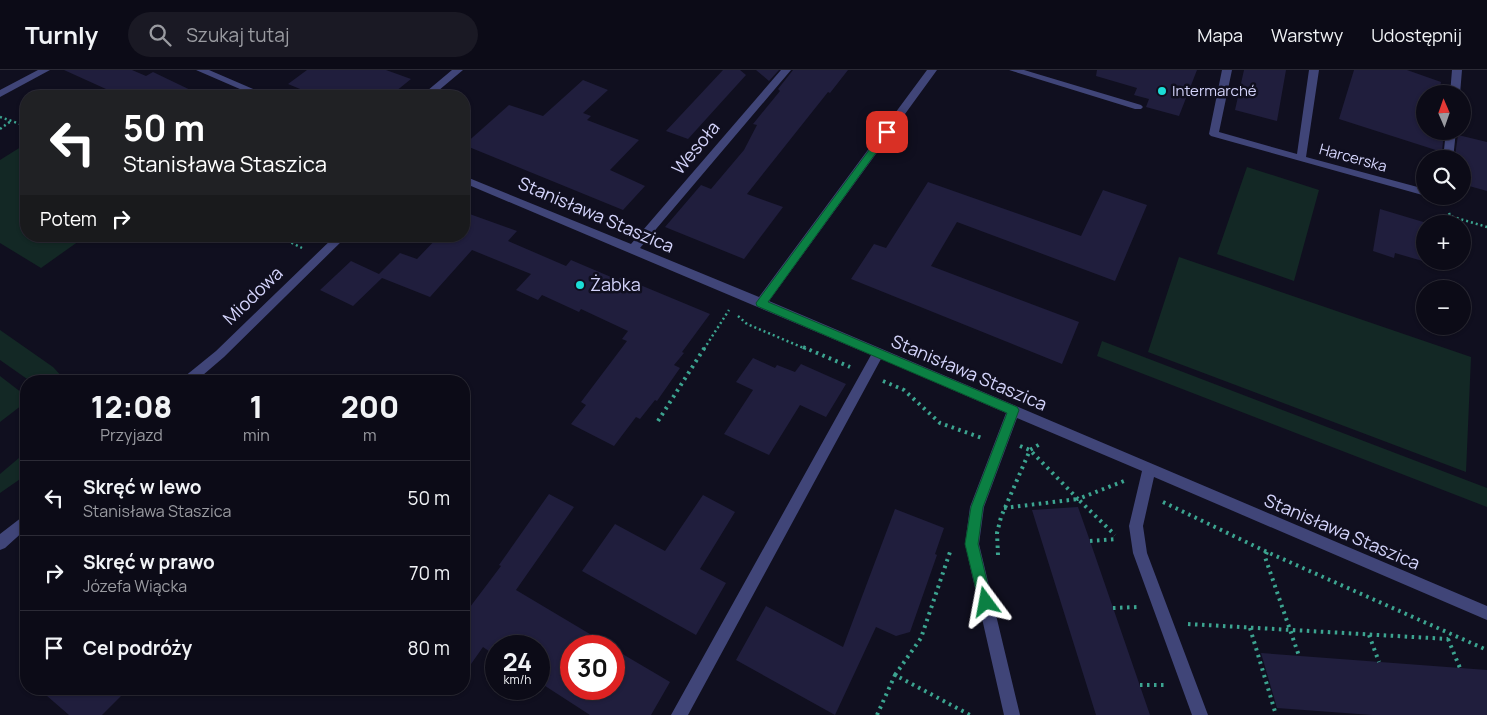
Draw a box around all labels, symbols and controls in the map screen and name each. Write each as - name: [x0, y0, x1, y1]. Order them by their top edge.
- search box: [128, 12, 478, 57]
- text: Turnly: [25, 18, 98, 51]
- icon: search: [146, 21, 174, 49]
- text: Szukaj tutaj: [186, 22, 290, 48]
- text: Mapa: [1197, 23, 1243, 47]
- text: Warstwy: [1271, 23, 1343, 47]
- text: Udostępnij: [1371, 23, 1462, 47]
- place label: Intermarché: [1172, 80, 1257, 101]
- marker: Intermarché: [1156, 85, 1168, 97]
- north arrow: [1416, 85, 1471, 140]
- map controls: [1416, 85, 1471, 335]
- text: 50 m: [123, 104, 205, 152]
- icon: left: [40, 110, 105, 175]
- pin: [866, 111, 908, 153]
- street label: Wesoła: [666, 116, 725, 179]
- icon: arrive: [873, 118, 901, 146]
- street label: Harcerska: [1317, 138, 1389, 177]
- text: Stanisława Staszica: [123, 149, 327, 179]
- button: search: [1416, 150, 1471, 205]
- street label: Stanisława Staszica: [515, 170, 678, 258]
- icon: right: [107, 205, 135, 233]
- text: Potem: [40, 206, 97, 232]
- button: +: [1416, 215, 1471, 270]
- street label: Miodowa: [217, 261, 287, 330]
- place label: Żabka: [590, 272, 641, 296]
- marker: Żabka: [574, 279, 586, 291]
- button: −: [1416, 280, 1471, 335]
- street label: Stanisława Staszica: [888, 328, 1051, 416]
- text: 12:08: [91, 386, 172, 427]
- text: 1: [250, 386, 263, 427]
- text: 200: [341, 386, 399, 427]
- text: Przyjazd: [100, 424, 163, 446]
- text: min: [243, 424, 270, 446]
- text: m: [363, 424, 377, 446]
- text: Skręć w lewo: [83, 474, 202, 500]
- icon: left: [40, 484, 68, 512]
- text: 50 m: [408, 485, 450, 511]
- street label: Stanisława Staszica: [1261, 487, 1424, 575]
- text: Stanisława Staszica: [83, 500, 231, 522]
- text: Skręć w prawo: [83, 549, 215, 575]
- icon: right: [40, 559, 68, 587]
- text: 70 m: [409, 560, 450, 586]
- text: Józefa Wiącka: [83, 575, 187, 597]
- position arrow: [959, 575, 1011, 627]
- icon: arrive: [40, 634, 68, 662]
- text: Cel podróży: [83, 635, 192, 661]
- text: 80 m: [407, 635, 450, 661]
- speed limit sign: 30: [560, 635, 625, 700]
- text: 24: [503, 644, 532, 679]
- text: km/h: [504, 671, 531, 688]

